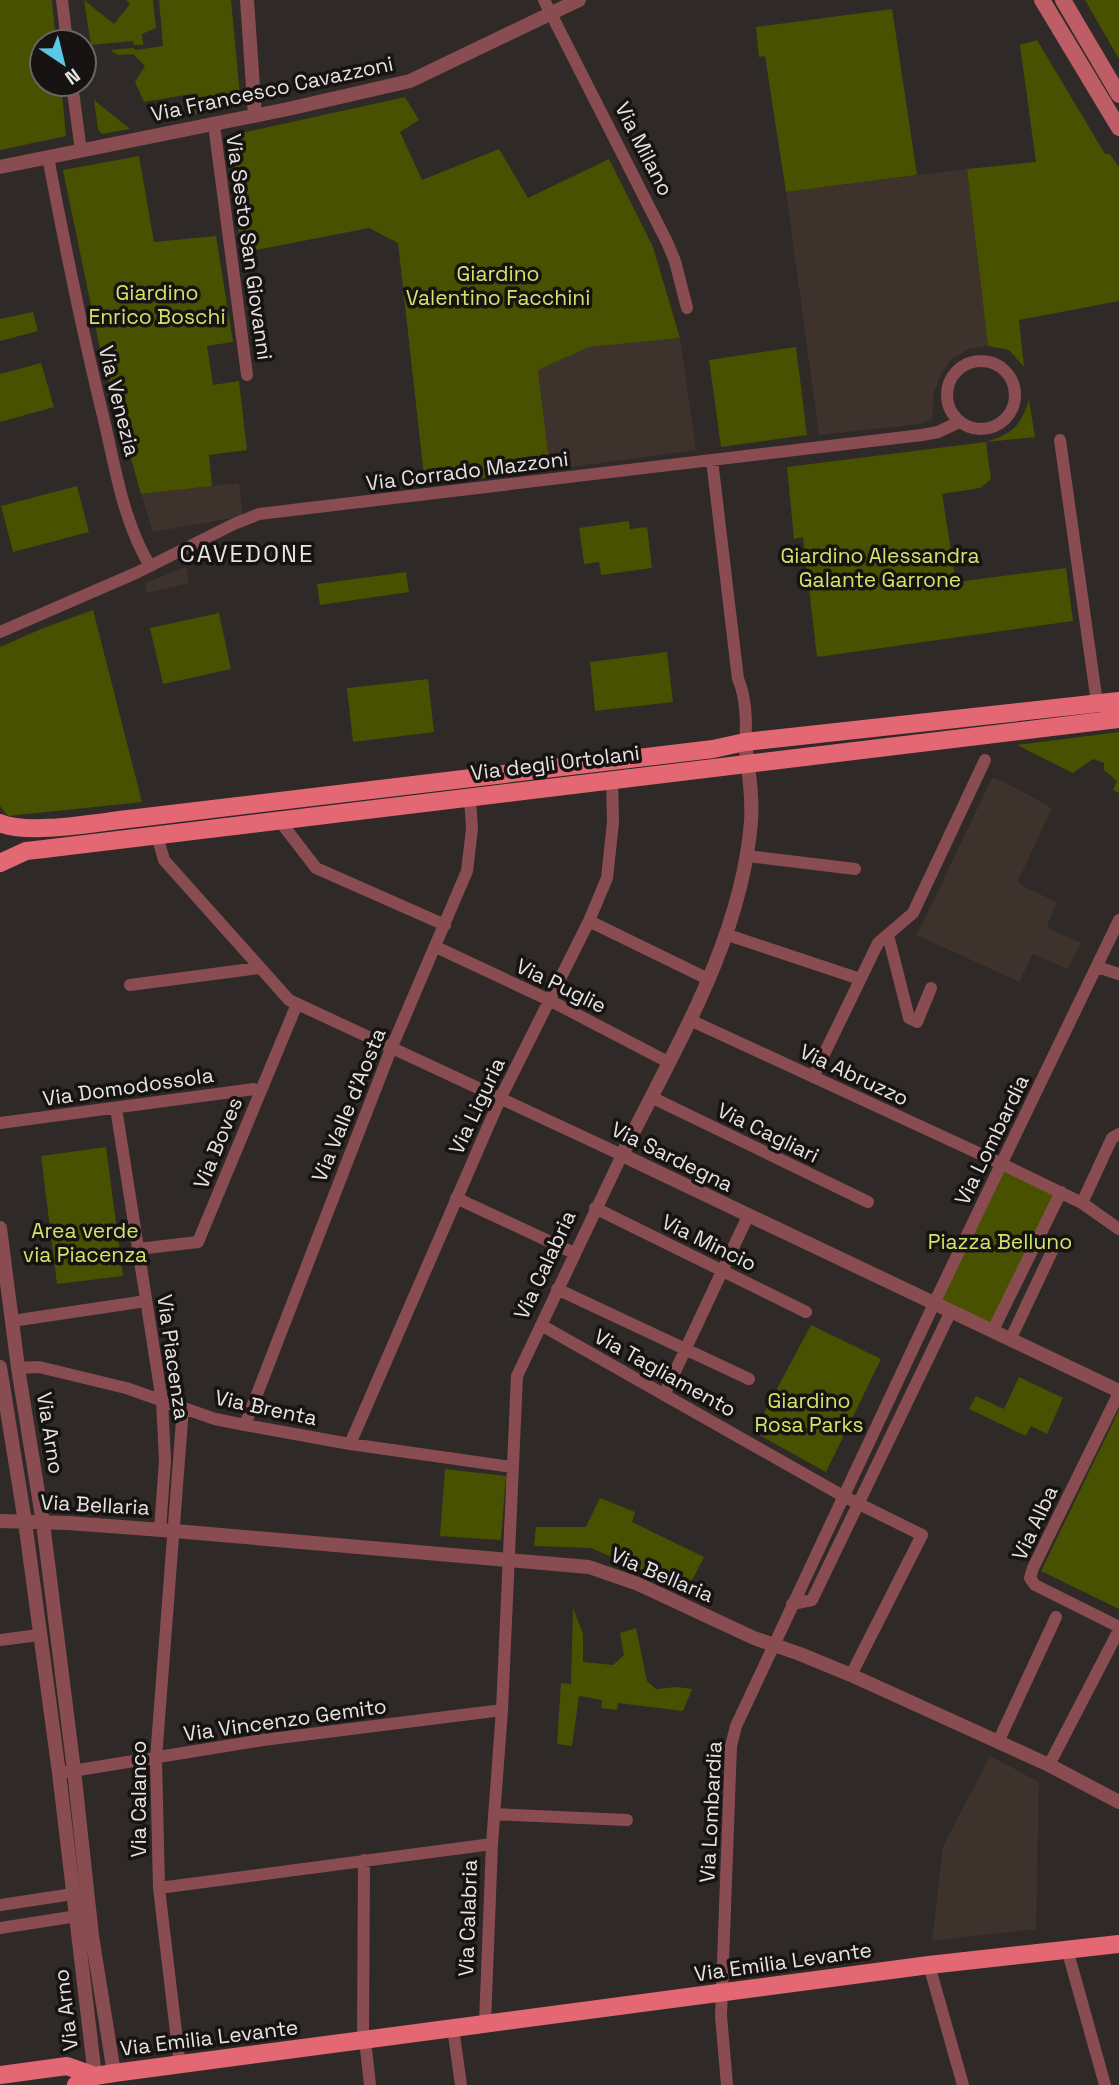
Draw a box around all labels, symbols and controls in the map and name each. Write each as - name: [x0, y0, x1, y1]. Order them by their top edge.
- north arrow: [28, 28, 98, 98]
- street label: Via Francesco Cavazzoni: [148, 50, 396, 127]
- text: N: [60, 63, 85, 90]
- street label: Via Milano: [609, 97, 680, 200]
- street label: Via Sesto San Giovanni: [220, 132, 279, 362]
- park label: Giardino Valentino Facchini: [406, 260, 590, 311]
- park label: Giardino Enrico Boschi: [88, 279, 226, 330]
- street label: Via Venezia: [93, 343, 146, 459]
- street label: Via Corrado Mazzoni: [364, 445, 570, 496]
- district label: CAVEDONE: [180, 538, 314, 569]
- park label: Giardino Alessandra Galante Garrone: [780, 542, 980, 593]
- street label: Via degli Ortolani: [469, 739, 641, 786]
- street label: Via Puglie: [512, 952, 611, 1019]
- street label: Via Valle d'Aosta: [305, 1024, 392, 1186]
- street label: Via Abruzzo: [795, 1038, 913, 1112]
- street label: Via Liguria: [442, 1053, 511, 1158]
- street label: Via Domodossola: [41, 1061, 215, 1112]
- street label: Via Lombardia: [948, 1070, 1035, 1209]
- street label: Via Boves: [187, 1093, 248, 1193]
- street label: Via Cagliari: [713, 1096, 823, 1169]
- street label: Via Sardegna: [607, 1115, 738, 1198]
- street label: Via Calabria: [508, 1206, 582, 1324]
- street label: Via Mincio: [657, 1208, 761, 1277]
- park label: Area verde via Piacenza: [23, 1217, 147, 1268]
- park label: Piazza Belluno: [928, 1228, 1072, 1255]
- street label: Via Piacenza: [151, 1293, 196, 1421]
- street label: Via Tagliamento: [589, 1322, 741, 1423]
- street label: Via Brenta: [213, 1384, 320, 1431]
- park label: Giardino Rosa Parks: [754, 1387, 864, 1438]
- street label: Via Arno: [31, 1390, 70, 1476]
- street label: Via Alba: [1006, 1481, 1064, 1564]
- street label: Via Bellaria: [40, 1488, 150, 1521]
- street label: Via Bellaria: [607, 1541, 718, 1608]
- street label: Via Vincenzo Gemito: [182, 1692, 388, 1747]
- street label: Via Lombardia: [693, 1740, 728, 1884]
- street label: Via Calanco: [125, 1741, 152, 1857]
- street label: Via Calabria: [452, 1859, 483, 1977]
- street label: Via Emilia Levante: [692, 1936, 874, 1987]
- street label: Via Arno: [47, 1968, 84, 2053]
- street label: Via Emilia Levante: [118, 2013, 300, 2062]

